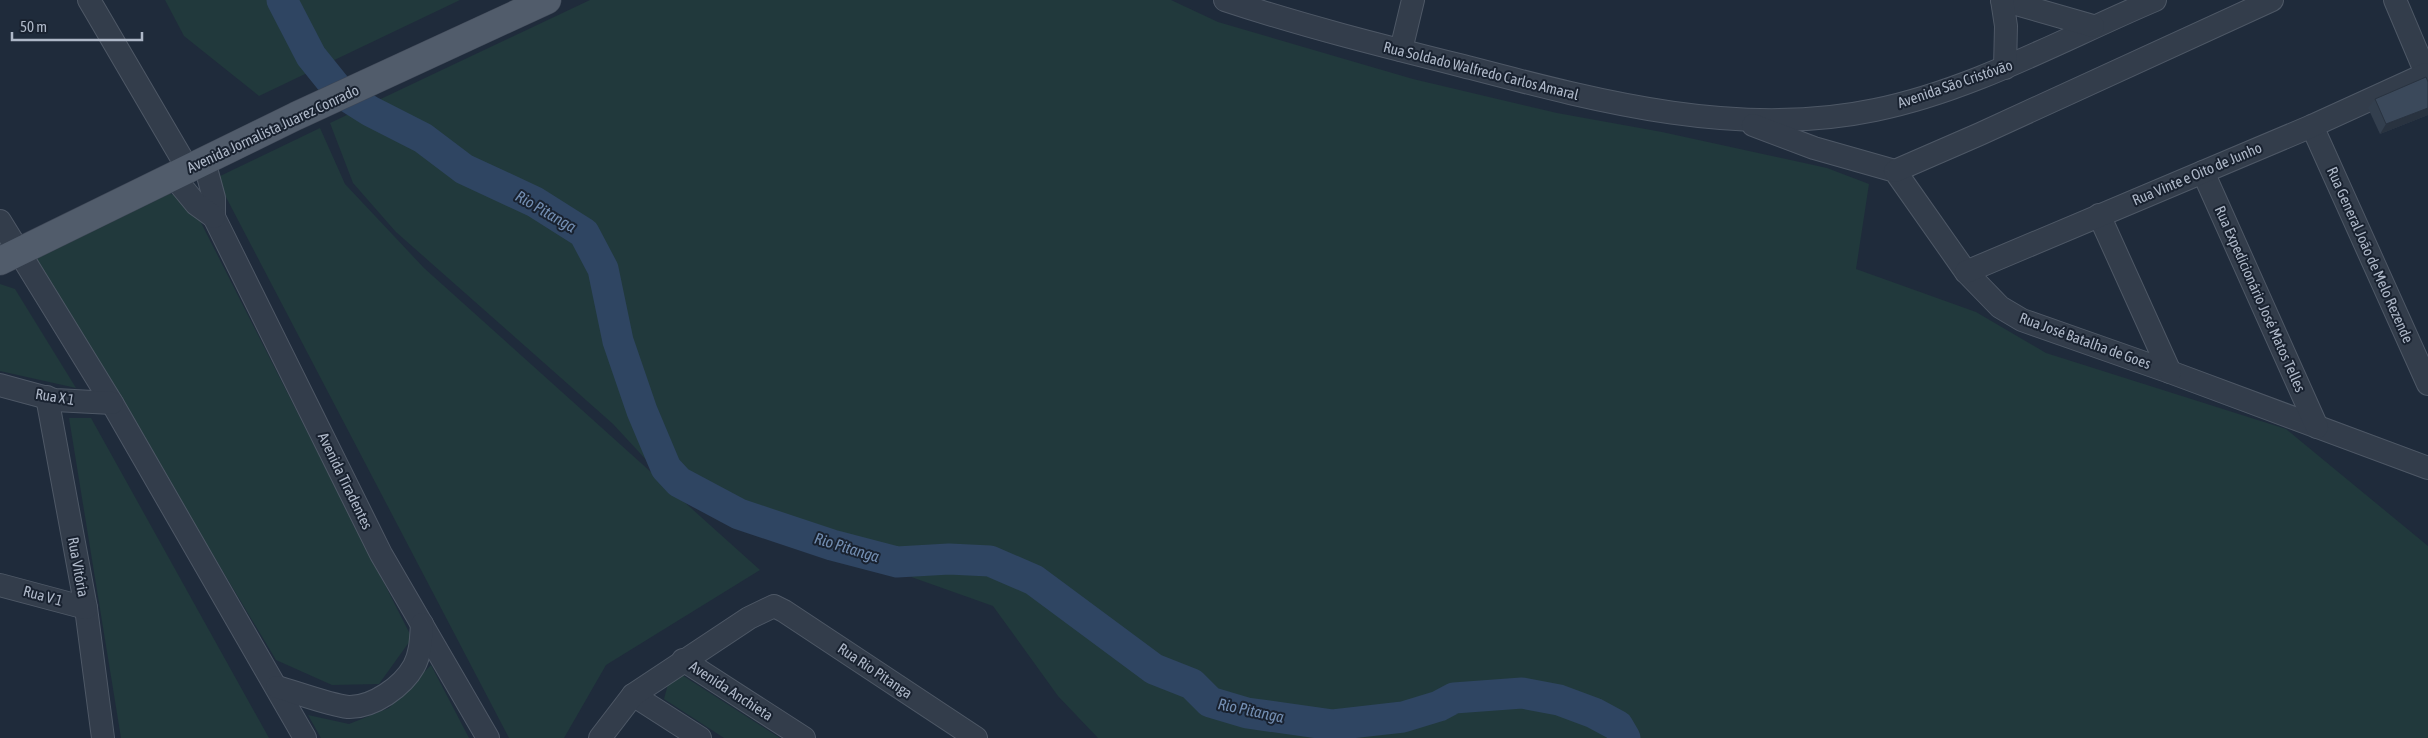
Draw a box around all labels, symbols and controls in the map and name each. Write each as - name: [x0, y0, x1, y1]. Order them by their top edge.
- scale bar: [12, 10, 142, 42]
- text: 50 m: [20, 18, 47, 35]
- street label: Rua Soldado Walfredo Carlos Amaral: [1382, 38, 1581, 103]
- street label: Avenida São Cristóvão: [1895, 56, 2015, 111]
- street label: Avenida Jornalista Juarez Conrado: [184, 81, 361, 176]
- street label: Rua Vinte e Oito de Junho: [2130, 139, 2264, 208]
- street label: Rua General João de Melo Rezende: [2324, 164, 2417, 346]
- water label: Rio Pitanga: [512, 186, 580, 237]
- street label: Rua Expedicionário José Matos Telles: [2212, 203, 2309, 394]
- street label: Rua José Batalha de Goes: [2017, 309, 2153, 372]
- street label: Rua X 1: [34, 385, 76, 408]
- street label: Avenida Tiradentes: [315, 430, 376, 532]
- water label: Rio Pitanga: [812, 529, 882, 567]
- street label: Rua Vitória: [65, 536, 92, 598]
- street label: Rua V 1: [21, 582, 65, 609]
- street label: Rua Rio Pitanga: [835, 639, 916, 702]
- street label: Avenida Anchieta: [686, 657, 776, 724]
- water label: Rio Pitanga: [1216, 694, 1286, 727]

